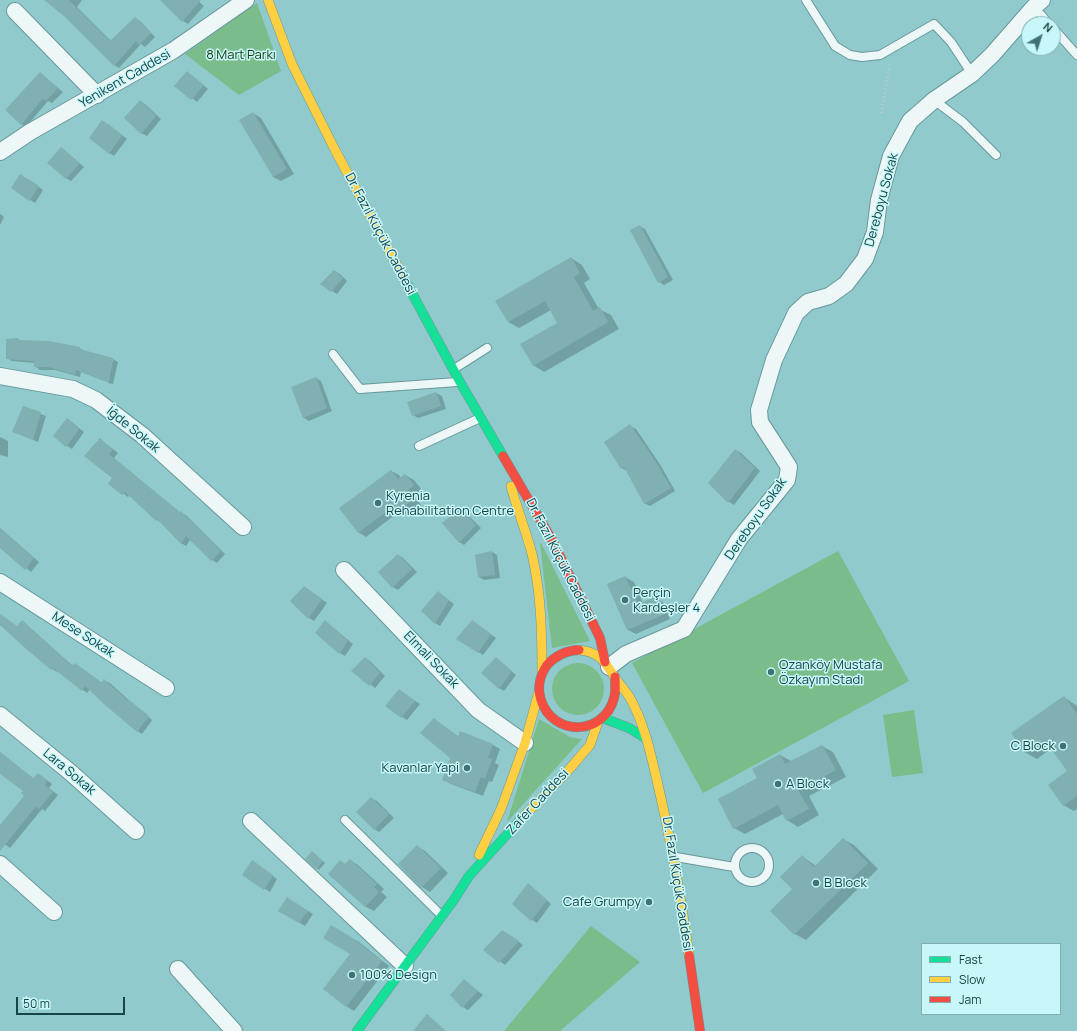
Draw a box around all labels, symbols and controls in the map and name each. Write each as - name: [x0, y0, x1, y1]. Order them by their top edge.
- north arrow: [1021, 16, 1061, 56]
- text: N: [1040, 19, 1056, 35]
- street label: Yenikent Caddesi: [77, 46, 173, 112]
- park label: 8 Mart Parkı: [206, 47, 276, 63]
- street label: Dereboyu Sokak: [862, 151, 902, 249]
- street label: Dr. Fazıl Küçük Caddesi: [341, 170, 419, 298]
- street label: İĝde Sokak: [103, 404, 163, 456]
- street label: Dereboyu Sokak: [722, 475, 790, 563]
- place label: Kyrenia Rehabilitation Centre: [386, 488, 514, 519]
- street label: Dr. Fazıl Küçük Caddesi: [522, 496, 598, 624]
- marker: Kyrenia Rehabilitation Centre: [373, 498, 383, 508]
- place label: Perçin Kardeşler 4: [633, 585, 700, 616]
- marker: Perçin Kardeşler 4: [620, 595, 630, 605]
- street label: Mese Sokak: [49, 609, 117, 661]
- street label: Elmali Sokak: [400, 628, 462, 692]
- place label: Ozanköy Mustafa Özkayım Stadı: [779, 657, 883, 688]
- marker: Ozanköy Mustafa Özkayım Stadı: [766, 667, 776, 677]
- place label: C Block: [1011, 738, 1055, 754]
- marker: C Block: [1058, 741, 1068, 751]
- street label: Lara Sokak: [40, 745, 98, 799]
- place label: Kavanlar Yapi: [381, 760, 459, 776]
- marker: Kavanlar Yapi: [462, 763, 472, 773]
- street label: Zafer Caddesi: [504, 766, 572, 838]
- place label: A Block: [786, 776, 829, 792]
- marker: A Block: [773, 779, 783, 789]
- street label: Dr. Fazıl Küçük Caddesi: [659, 816, 695, 952]
- place label: B Block: [824, 875, 867, 891]
- marker: B Block: [811, 878, 821, 888]
- place label: Cafe Grumpy: [563, 894, 641, 910]
- marker: Cafe Grumpy: [644, 897, 654, 907]
- legend: [921, 943, 1061, 1015]
- text: Fast: [959, 951, 983, 968]
- place label: 100% Design: [360, 967, 437, 983]
- marker: 100% Design: [347, 970, 357, 980]
- text: Slow: [959, 971, 985, 988]
- scale bar: [18, 989, 127, 1015]
- text: Jam: [959, 991, 981, 1008]
- text: 50 m: [23, 995, 50, 1012]

